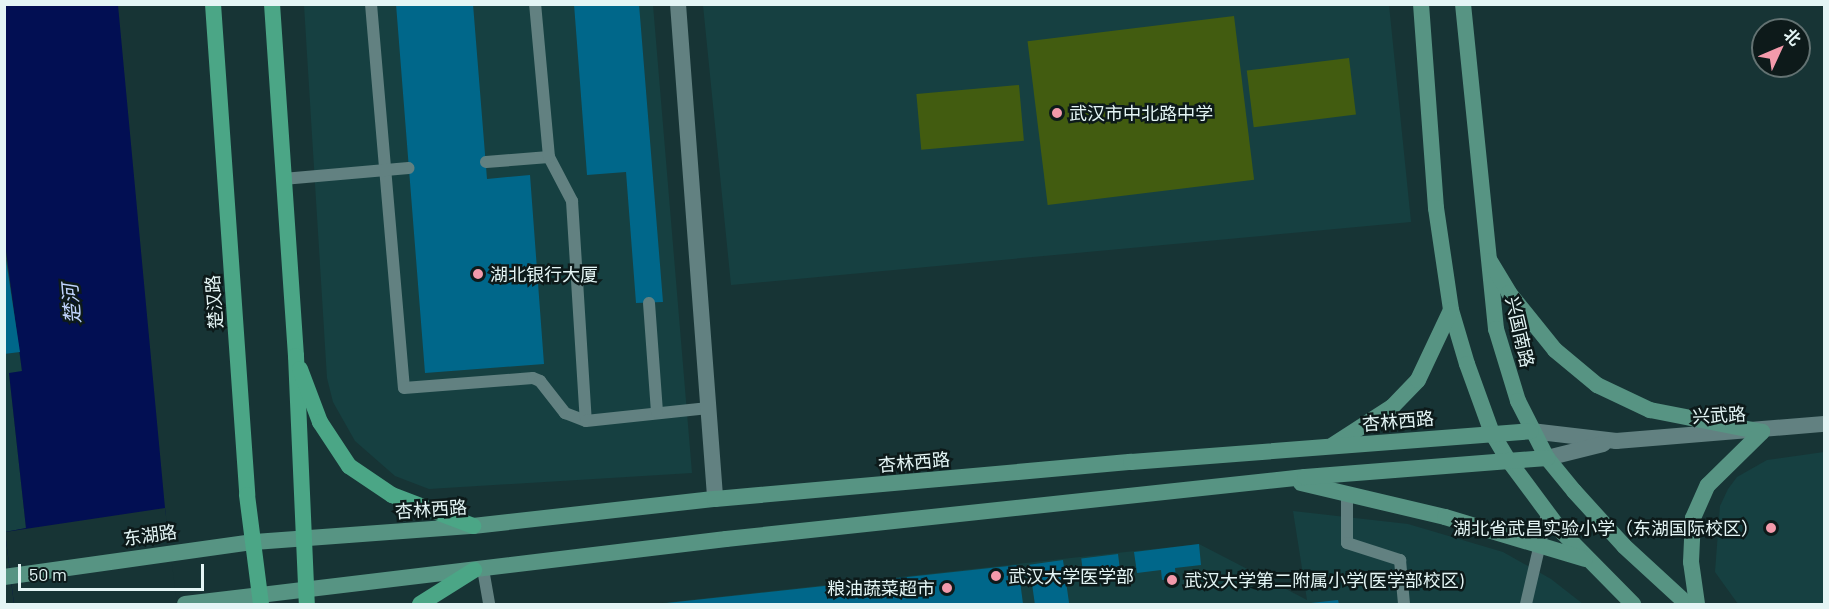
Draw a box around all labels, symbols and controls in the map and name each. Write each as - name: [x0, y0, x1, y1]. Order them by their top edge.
- north arrow: [1751, 18, 1811, 78]
- text: 北: [1780, 24, 1805, 49]
- place label: 武汉市中北路中学: [1069, 102, 1213, 124]
- marker: 武汉市中北路中学: [1050, 106, 1064, 120]
- place label: 湖北银行大厦: [490, 263, 598, 285]
- marker: 湖北银行大厦: [471, 267, 485, 281]
- street label: 楚汉路: [201, 274, 227, 330]
- water label: 楚河: [57, 283, 85, 325]
- street label: 兴国南路: [1501, 294, 1539, 370]
- street label: 兴武路: [1691, 403, 1747, 427]
- street label: 杏林西路: [1361, 407, 1435, 435]
- street label: 杏林西路: [877, 448, 951, 476]
- street label: 杏林西路: [394, 496, 468, 522]
- place label: 湖北省武昌实验小学（东湖国际校区）: [1453, 517, 1759, 539]
- street label: 东湖路: [122, 521, 178, 549]
- marker: 湖北省武昌实验小学（东湖国际校区）: [1764, 521, 1778, 535]
- scale bar: [21, 552, 207, 590]
- text: 50 m: [29, 563, 67, 585]
- place label: 武汉大学医学部: [1008, 565, 1134, 587]
- marker: 武汉大学医学部: [989, 569, 1003, 583]
- place label: 武汉大学第二附属小学(医学部校区): [1184, 569, 1463, 591]
- marker: 武汉大学第二附属小学(医学部校区): [1165, 573, 1179, 587]
- place label: 粮油蔬菜超市: [827, 577, 935, 599]
- marker: 粮油蔬菜超市: [940, 581, 954, 595]

